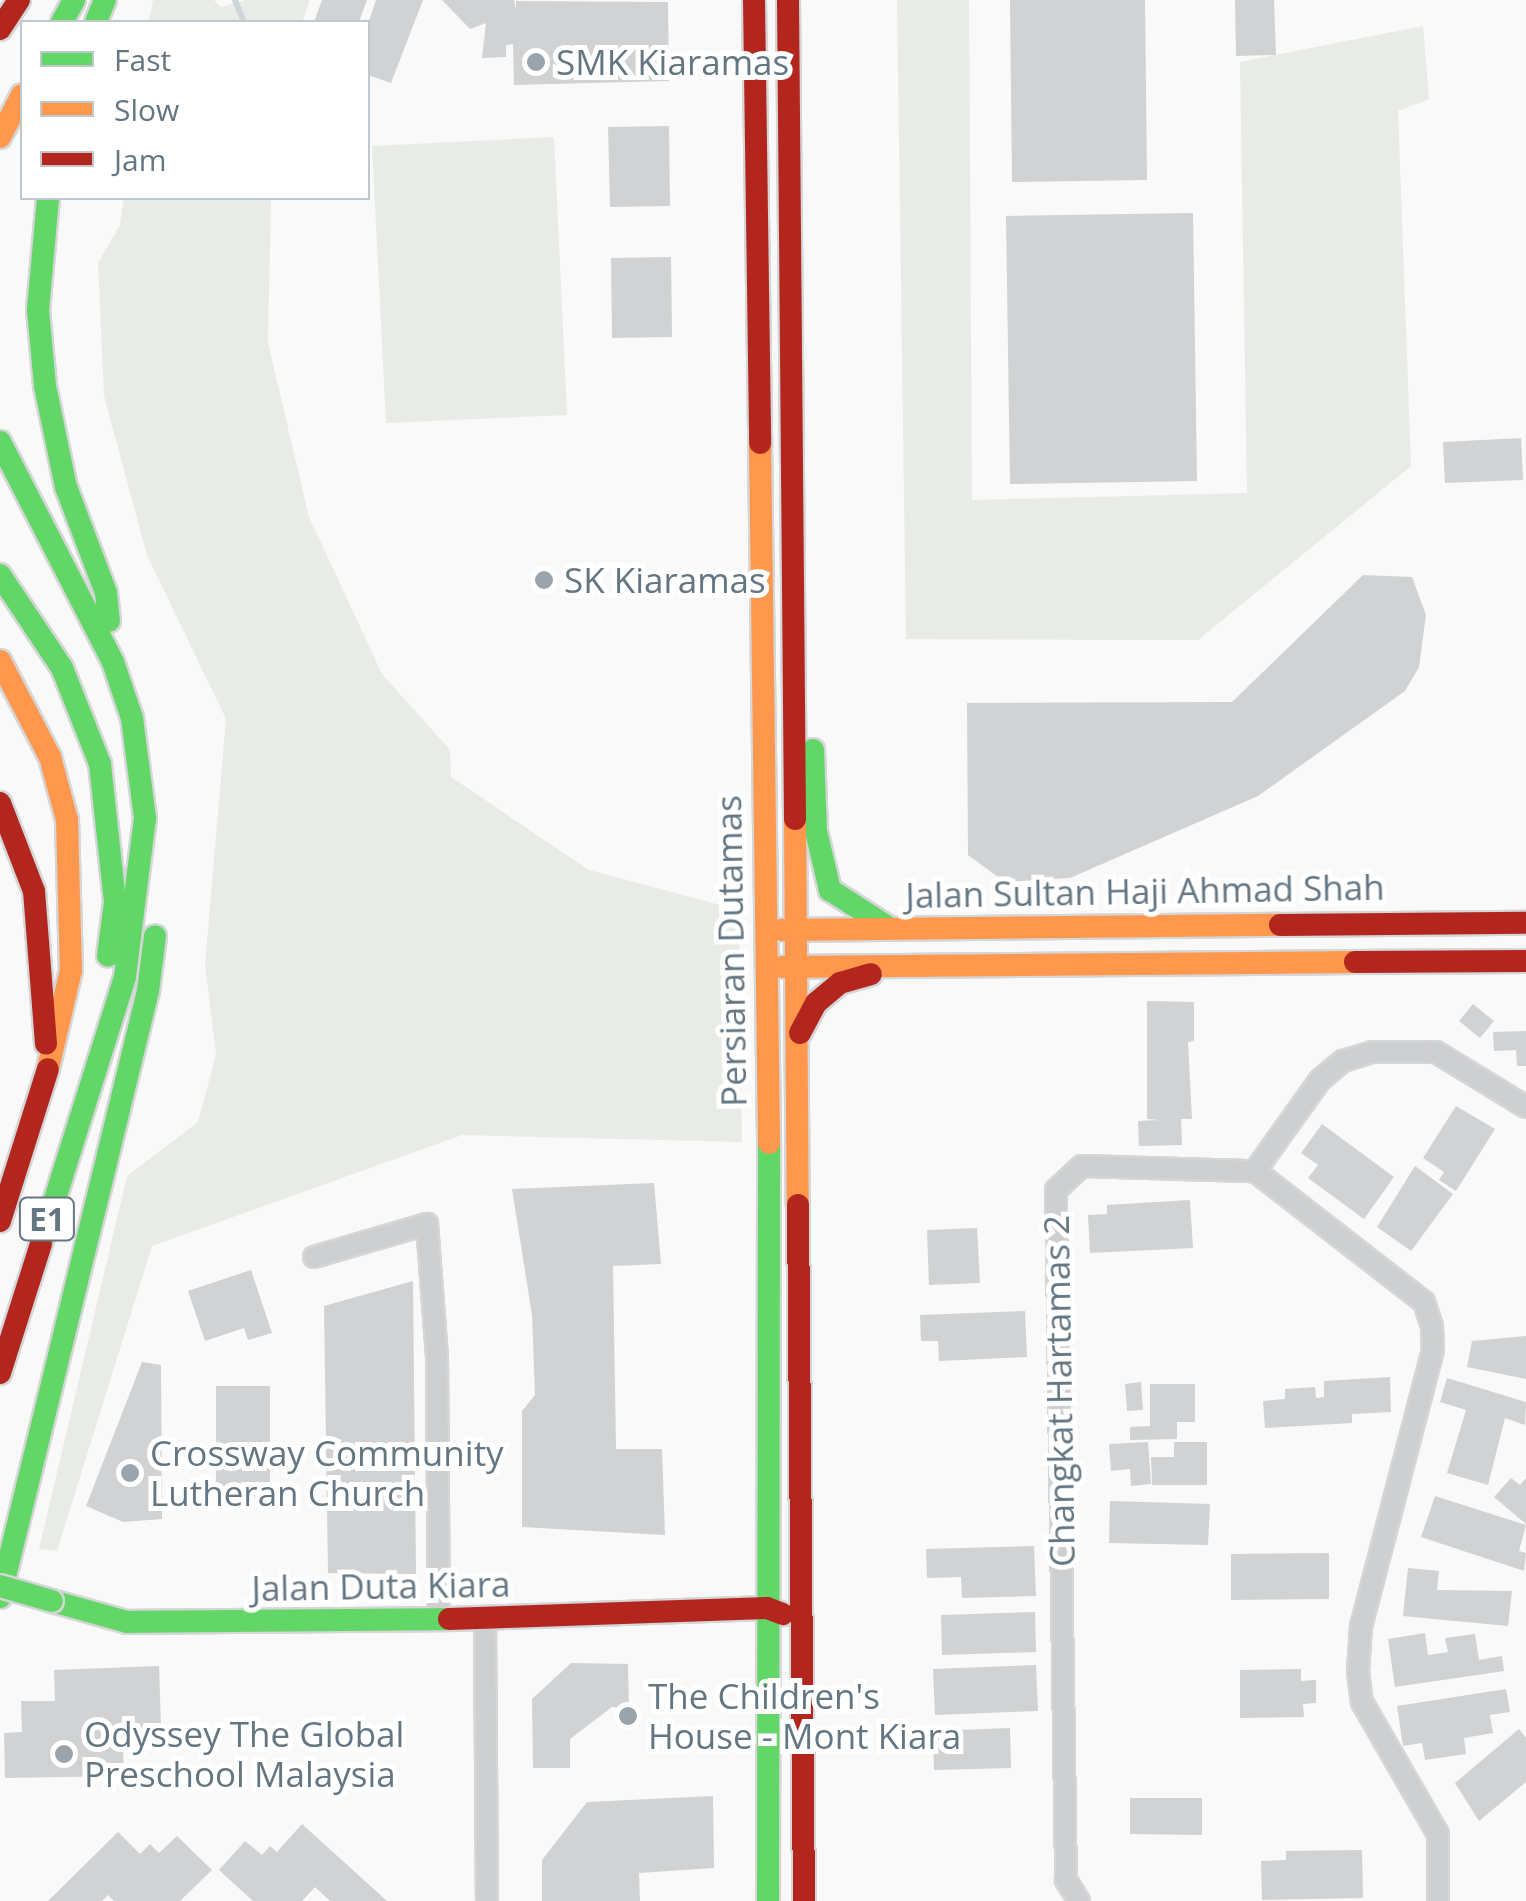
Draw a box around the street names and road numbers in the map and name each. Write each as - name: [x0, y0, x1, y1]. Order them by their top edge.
- street label: Persiaran Dutamas: [707, 795, 755, 1107]
- street label: Jalan Sultan Haji Ahmad Shah: [905, 866, 1385, 916]
- road number: E1: [17, 1192, 77, 1246]
- street label: Changkat Hartamas 2: [1035, 1215, 1083, 1567]
- street label: Jalan Duta Kiara: [251, 1563, 511, 1609]

